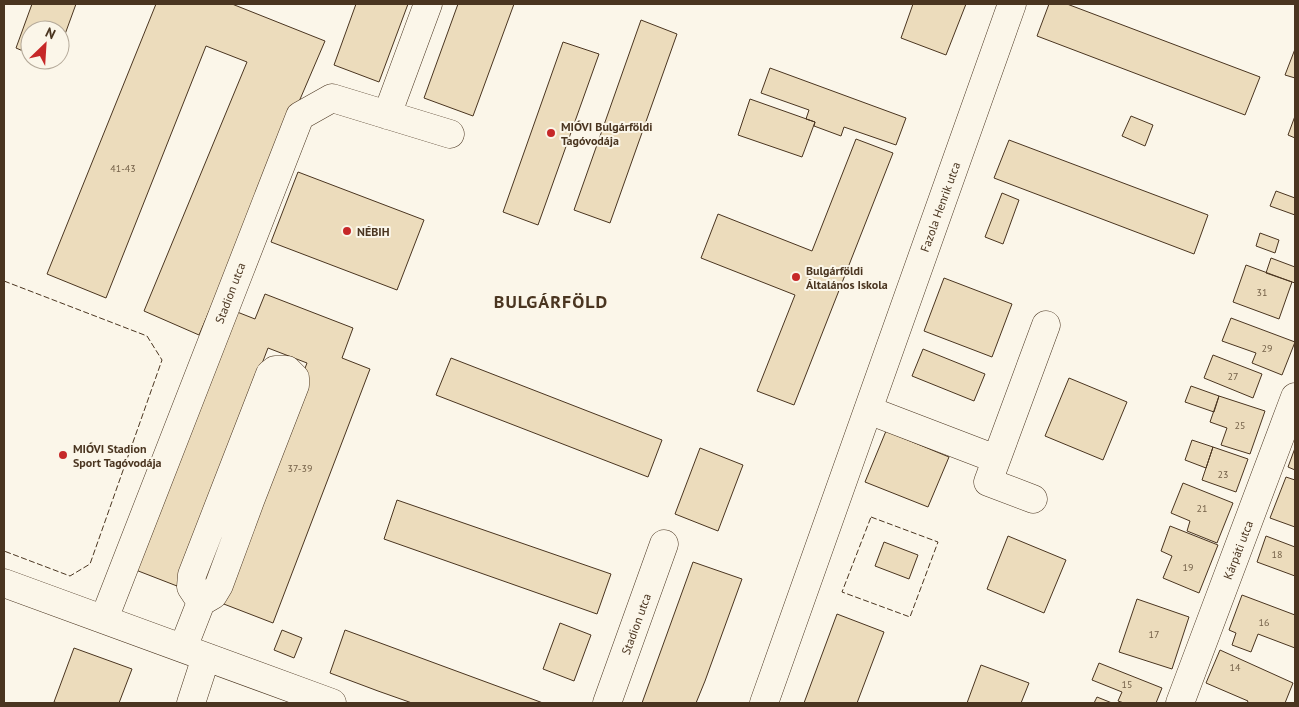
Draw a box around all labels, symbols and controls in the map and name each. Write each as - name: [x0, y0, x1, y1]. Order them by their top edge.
- north arrow: [20, 20, 70, 70]
- text: N: [43, 23, 58, 43]
- place label: MIÓVI Bulgárföldi Tagóvodája: [561, 119, 652, 148]
- marker: MIÓVI Bulgárföldi Tagóvodája: [545, 127, 557, 139]
- street label: Fazola Henrik utca: [917, 160, 963, 254]
- house number: 41-43: [110, 162, 136, 175]
- place label: NÉBIH: [357, 224, 390, 239]
- marker: NÉBIH: [341, 225, 353, 237]
- street label: Stadion utca: [212, 260, 248, 326]
- place label: Bulgárföldi Általános Iskola: [806, 263, 888, 292]
- marker: Bulgárföldi Általános Iskola: [790, 271, 802, 283]
- house number: 31: [1257, 286, 1267, 299]
- district label: BULGÁRFÖLD: [494, 290, 608, 313]
- house number: 29: [1262, 342, 1272, 355]
- house number: 27: [1228, 370, 1238, 383]
- house number: 25: [1235, 419, 1245, 432]
- place label: MIÓVI Stadion Sport Tagóvodája: [73, 441, 162, 470]
- marker: MIÓVI Stadion Sport Tagóvodája: [57, 449, 69, 461]
- house number: 37-39: [288, 462, 312, 475]
- house number: 23: [1218, 468, 1228, 481]
- house number: 21: [1197, 502, 1207, 515]
- street label: Kárpáti utca: [1220, 518, 1256, 582]
- house number: 18: [1272, 548, 1282, 561]
- house number: 19: [1183, 561, 1193, 574]
- street label: Stadion utca: [618, 591, 654, 657]
- house number: 16: [1259, 616, 1269, 629]
- house number: 17: [1149, 628, 1159, 641]
- house number: 14: [1230, 661, 1241, 674]
- house number: 15: [1122, 678, 1132, 691]

